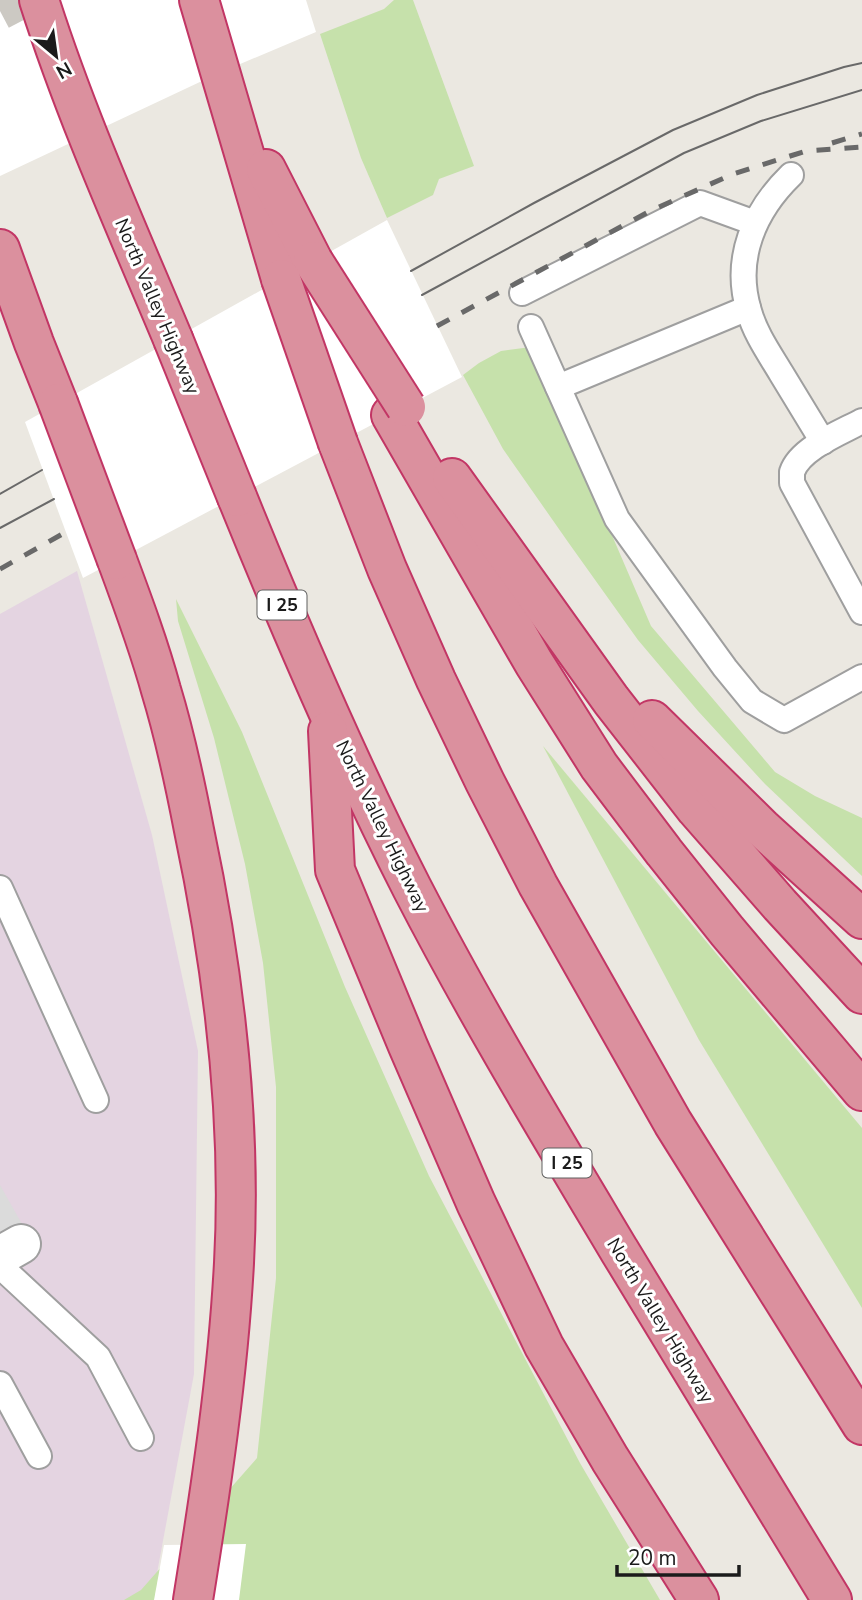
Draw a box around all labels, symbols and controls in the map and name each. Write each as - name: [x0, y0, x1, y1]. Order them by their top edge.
- north arrow: [21, 21, 91, 91]
- text: N: [51, 55, 76, 85]
- street label: North Valley Highway: [108, 215, 206, 398]
- road number: I 25: [258, 590, 306, 620]
- street label: North Valley Highway: [329, 736, 435, 917]
- road number: I 25: [542, 1148, 592, 1178]
- street label: North Valley Highway: [600, 1233, 720, 1408]
- scale bar: [617, 1534, 740, 1578]
- text: 20 m: [628, 1544, 677, 1572]

